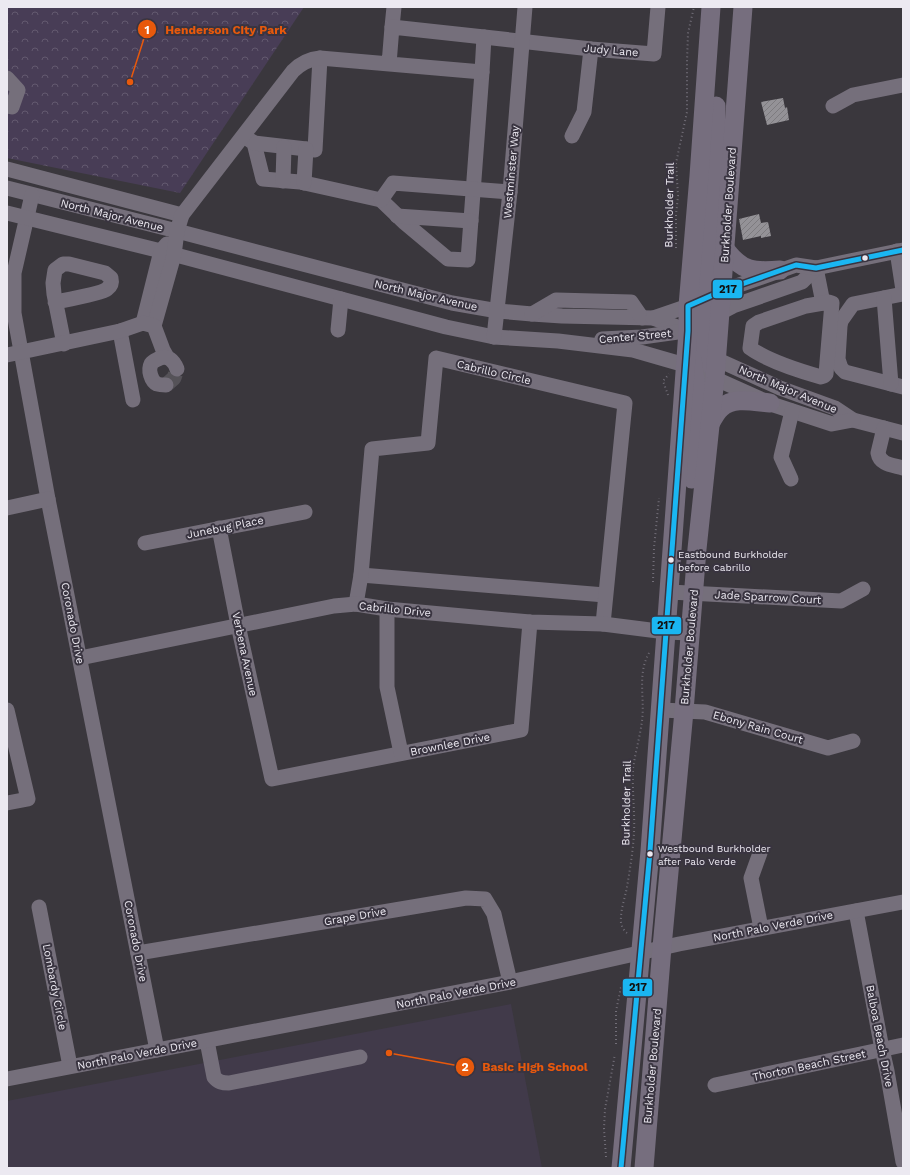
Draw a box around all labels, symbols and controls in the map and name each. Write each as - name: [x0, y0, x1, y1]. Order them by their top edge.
- callout: Henderson City Park: [137, 17, 295, 41]
- text: 1: [144, 23, 150, 37]
- text: Henderson City Park: [165, 23, 287, 37]
- street label: Judy Lane: [583, 42, 639, 59]
- street label: Westminster Way: [501, 125, 522, 219]
- street label: Burkholder Boulevard: [718, 147, 739, 263]
- street label: Burkholder Trail: [662, 162, 677, 248]
- street label: North Major Avenue: [59, 196, 165, 235]
- unlabelled marker: [860, 253, 870, 263]
- street label: North Major Avenue: [373, 277, 479, 314]
- line badge: 217: [712, 279, 743, 299]
- text: 217: [719, 283, 737, 296]
- street label: Center Street: [598, 327, 672, 346]
- street label: Cabrillo Circle: [455, 358, 532, 387]
- street label: North Major Avenue: [737, 363, 839, 416]
- street label: Junebug Place: [185, 514, 265, 541]
- place label: Eastbound Burkholder before Cabrillo: [678, 549, 788, 573]
- marker: Eastbound Burkholder before Cabrillo: [666, 555, 676, 565]
- street label: Coronado Drive: [58, 581, 87, 665]
- street label: Jade Sparrow Court: [714, 588, 822, 607]
- street label: Burkholder Boulevard: [678, 589, 701, 705]
- street label: Cabrillo Drive: [358, 599, 432, 620]
- street label: Verbena Avenue: [229, 611, 260, 697]
- line badge: 217: [651, 616, 682, 635]
- text: 217: [657, 619, 675, 632]
- street label: Ebony Rain Court: [711, 708, 805, 747]
- street label: Brownlee Drive: [409, 730, 491, 759]
- street label: Burkholder Trail: [619, 760, 634, 846]
- place label: Westbound Burkholder after Palo Verde: [658, 843, 771, 867]
- marker: Westbound Burkholder after Palo Verde: [645, 849, 655, 859]
- street label: Coronado Drive: [121, 899, 150, 983]
- street label: Grape Drive: [323, 905, 387, 928]
- street label: North Palo Verde Drive: [712, 908, 834, 944]
- street label: Lombardy Circle: [40, 943, 69, 1031]
- street label: North Palo Verde Drive: [395, 975, 517, 1011]
- line badge: 217: [622, 978, 653, 997]
- text: 217: [629, 981, 647, 994]
- street label: Balboa Beach Drive: [863, 984, 896, 1088]
- street label: Burkholder Boulevard: [641, 1008, 664, 1124]
- street label: North Palo Verde Drive: [76, 1036, 198, 1072]
- street label: Thorton Beach Street: [751, 1047, 867, 1084]
- callout: Basic High School: [455, 1055, 596, 1079]
- text: 2: [461, 1060, 469, 1074]
- text: Basic High School: [482, 1060, 588, 1074]

